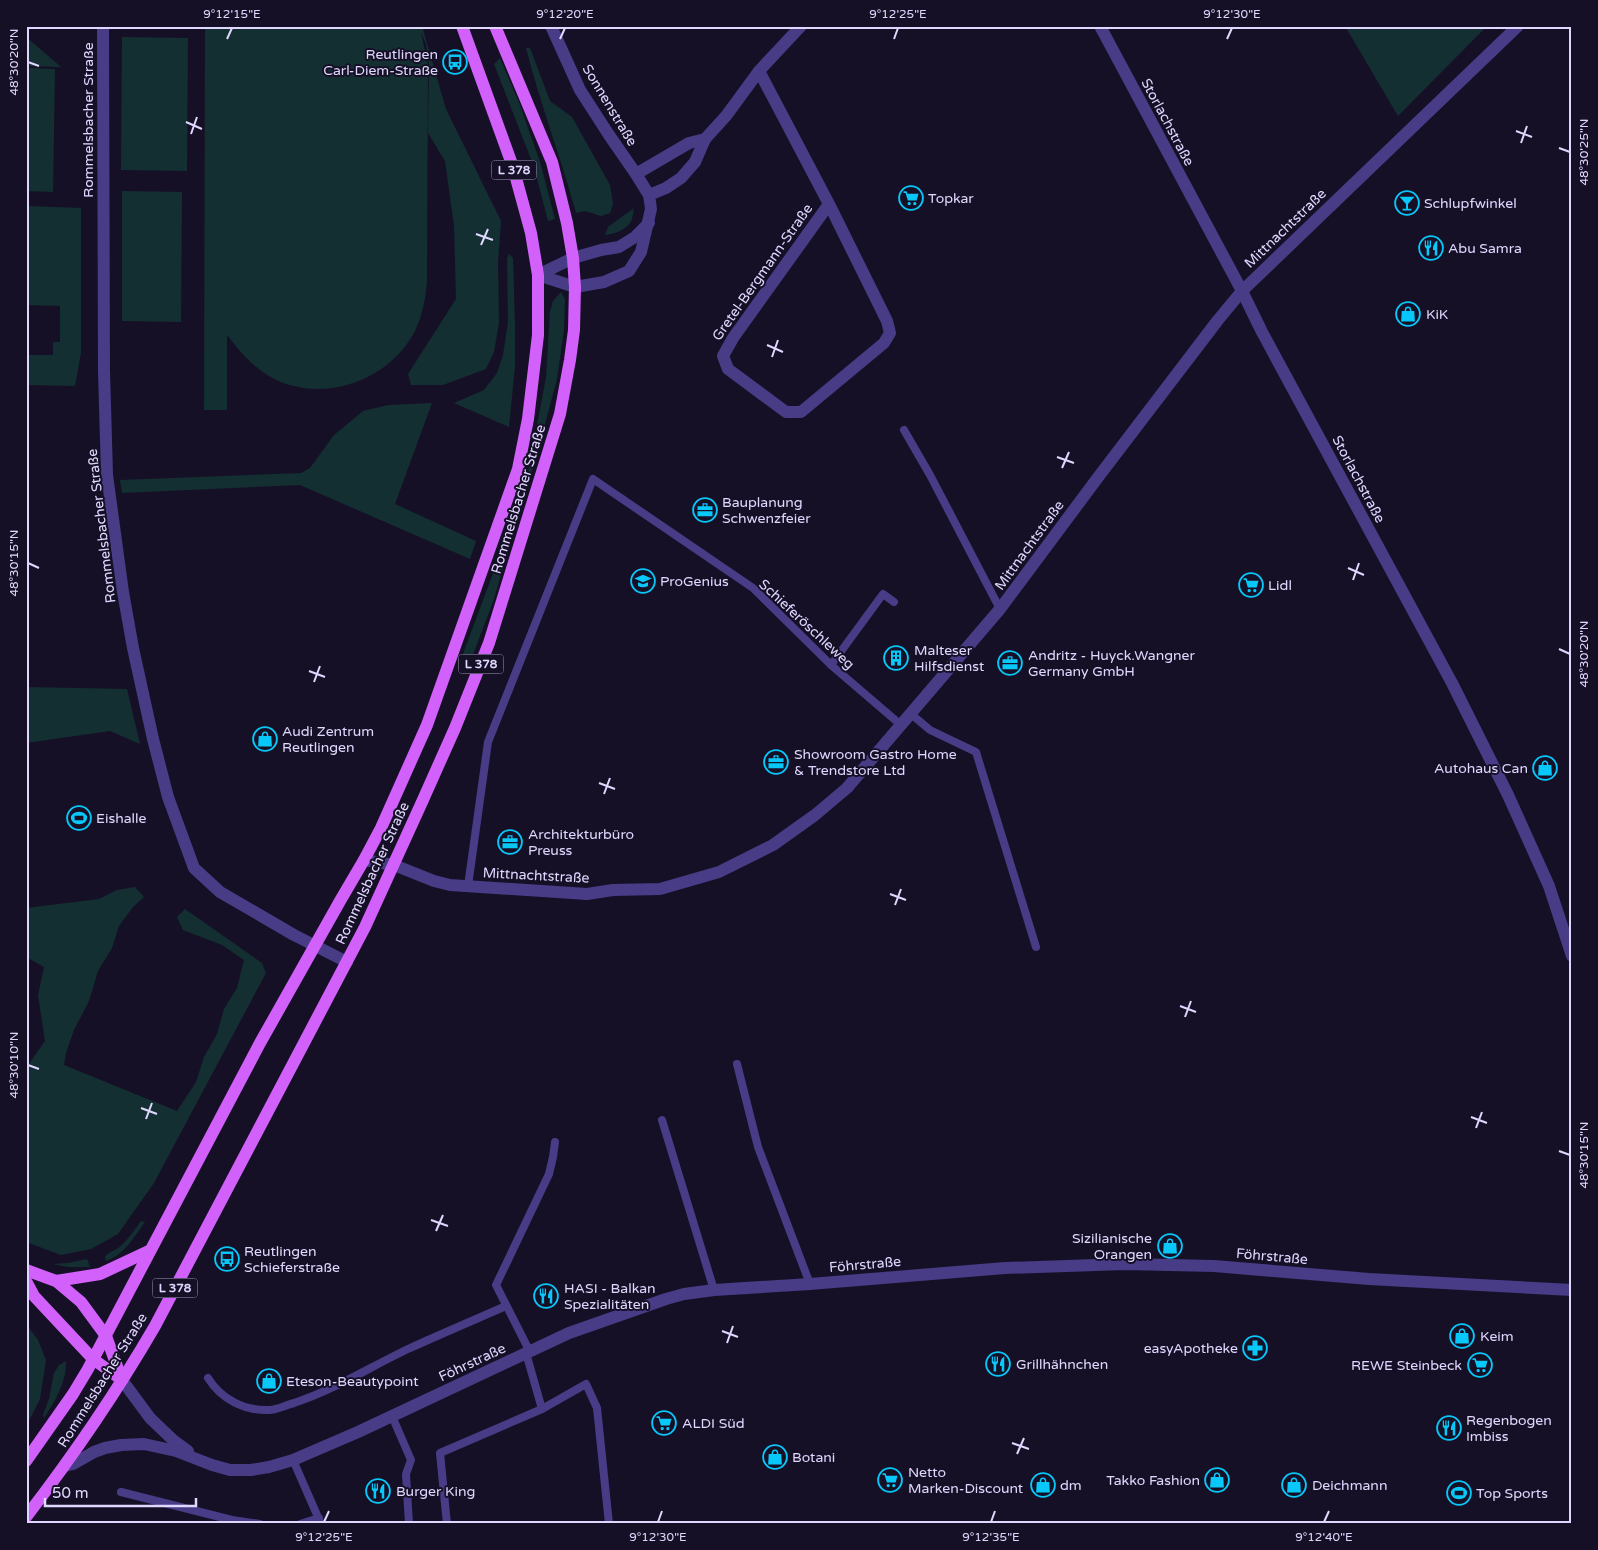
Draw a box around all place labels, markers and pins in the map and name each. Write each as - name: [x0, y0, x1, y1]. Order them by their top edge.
- place label: Reutlingen Carl-Diem-Straße: [323, 46, 438, 79]
- bus stop icon: Reutlingen Carl-Diem-Straße: [442, 49, 468, 75]
- supermarket icon: Topkar: [898, 185, 924, 211]
- place label: Topkar: [928, 190, 974, 207]
- bar icon: Schlupfwinkel: [1394, 190, 1420, 216]
- place label: Schlupfwinkel: [1424, 195, 1517, 212]
- restaurant icon: Abu Samra: [1418, 235, 1444, 261]
- place label: Abu Samra: [1448, 240, 1522, 257]
- shop icon: KiK: [1395, 301, 1421, 327]
- place label: KiK: [1426, 306, 1448, 323]
- place label: Bauplanung Schwenzfeier: [722, 494, 811, 527]
- office icon: Bauplanung Schwenzfeier: [692, 497, 718, 523]
- school or university icon: ProGenius: [630, 568, 656, 594]
- supermarket icon: Lidl: [1238, 572, 1264, 598]
- place label: ProGenius: [660, 573, 729, 590]
- place label: Lidl: [1268, 577, 1292, 594]
- place label: Malteser Hilfsdienst: [914, 642, 985, 675]
- building icon: Malteser Hilfsdienst: [883, 645, 909, 671]
- place label: Andritz - Huyck.Wangner Germany GmbH: [1028, 647, 1196, 680]
- office icon: Andritz - Huyck.Wangner Germany GmbH: [997, 650, 1023, 676]
- place label: Audi Zentrum Reutlingen: [282, 723, 374, 756]
- shop icon: Audi Zentrum Reutlingen: [252, 726, 278, 752]
- place label: Showroom Gastro Home & Trendstore Ltd: [794, 746, 957, 779]
- office icon: Showroom Gastro Home & Trendstore Ltd: [763, 749, 789, 775]
- shop icon: Autohaus Can: [1532, 755, 1558, 781]
- place label: Autohaus Can: [1434, 760, 1528, 777]
- sports icon: Eishalle: [66, 805, 92, 831]
- place label: Eishalle: [96, 810, 147, 827]
- place label: Architekturbüro Preuss: [528, 826, 634, 859]
- office icon: Architekturbüro Preuss: [497, 829, 523, 855]
- place label: Sizilianische Orangen: [1072, 1230, 1152, 1263]
- shop icon: Sizilianische Orangen: [1157, 1233, 1183, 1259]
- place label: Reutlingen Schieferstraße: [244, 1243, 340, 1276]
- bus stop icon: Reutlingen Schieferstraße: [214, 1246, 240, 1272]
- place label: HASI - Balkan Spezialitäten: [564, 1280, 656, 1313]
- restaurant icon: HASI - Balkan Spezialitäten: [533, 1283, 559, 1309]
- shop icon: Keim: [1449, 1323, 1475, 1349]
- place label: Keim: [1480, 1328, 1514, 1345]
- pharmacy icon: easyApotheke: [1242, 1335, 1268, 1361]
- place label: easyApotheke: [1144, 1340, 1238, 1357]
- restaurant icon: Grillhähnchen: [985, 1351, 1011, 1377]
- supermarket icon: REWE Steinbeck: [1467, 1352, 1493, 1378]
- place label: Grillhähnchen: [1016, 1356, 1108, 1373]
- place label: REWE Steinbeck: [1351, 1357, 1462, 1374]
- shop icon: Eteson-Beautypoint: [256, 1368, 282, 1394]
- place label: Eteson-Beautypoint: [286, 1373, 419, 1390]
- supermarket icon: ALDI Süd: [651, 1410, 677, 1436]
- place label: Regenbogen Imbiss: [1466, 1412, 1552, 1445]
- place label: ALDI Süd: [682, 1415, 745, 1432]
- restaurant icon: Regenbogen Imbiss: [1436, 1415, 1462, 1441]
- shop icon: Botani: [762, 1444, 788, 1470]
- place label: Botani: [792, 1449, 835, 1466]
- place label: Netto Marken-Discount: [908, 1464, 1024, 1497]
- supermarket icon: Netto Marken-Discount: [877, 1467, 903, 1493]
- shop icon: Takko Fashion: [1204, 1467, 1230, 1493]
- shop icon: dm: [1030, 1472, 1056, 1498]
- place label: Takko Fashion: [1106, 1472, 1200, 1489]
- shop icon: Deichmann: [1281, 1472, 1307, 1498]
- place label: dm: [1060, 1477, 1082, 1494]
- place label: Deichmann: [1312, 1477, 1387, 1494]
- restaurant icon: Burger King: [365, 1478, 391, 1504]
- sports icon: Top Sports: [1446, 1480, 1472, 1506]
- place label: Burger King: [396, 1483, 475, 1500]
- place label: Top Sports: [1476, 1485, 1548, 1502]

